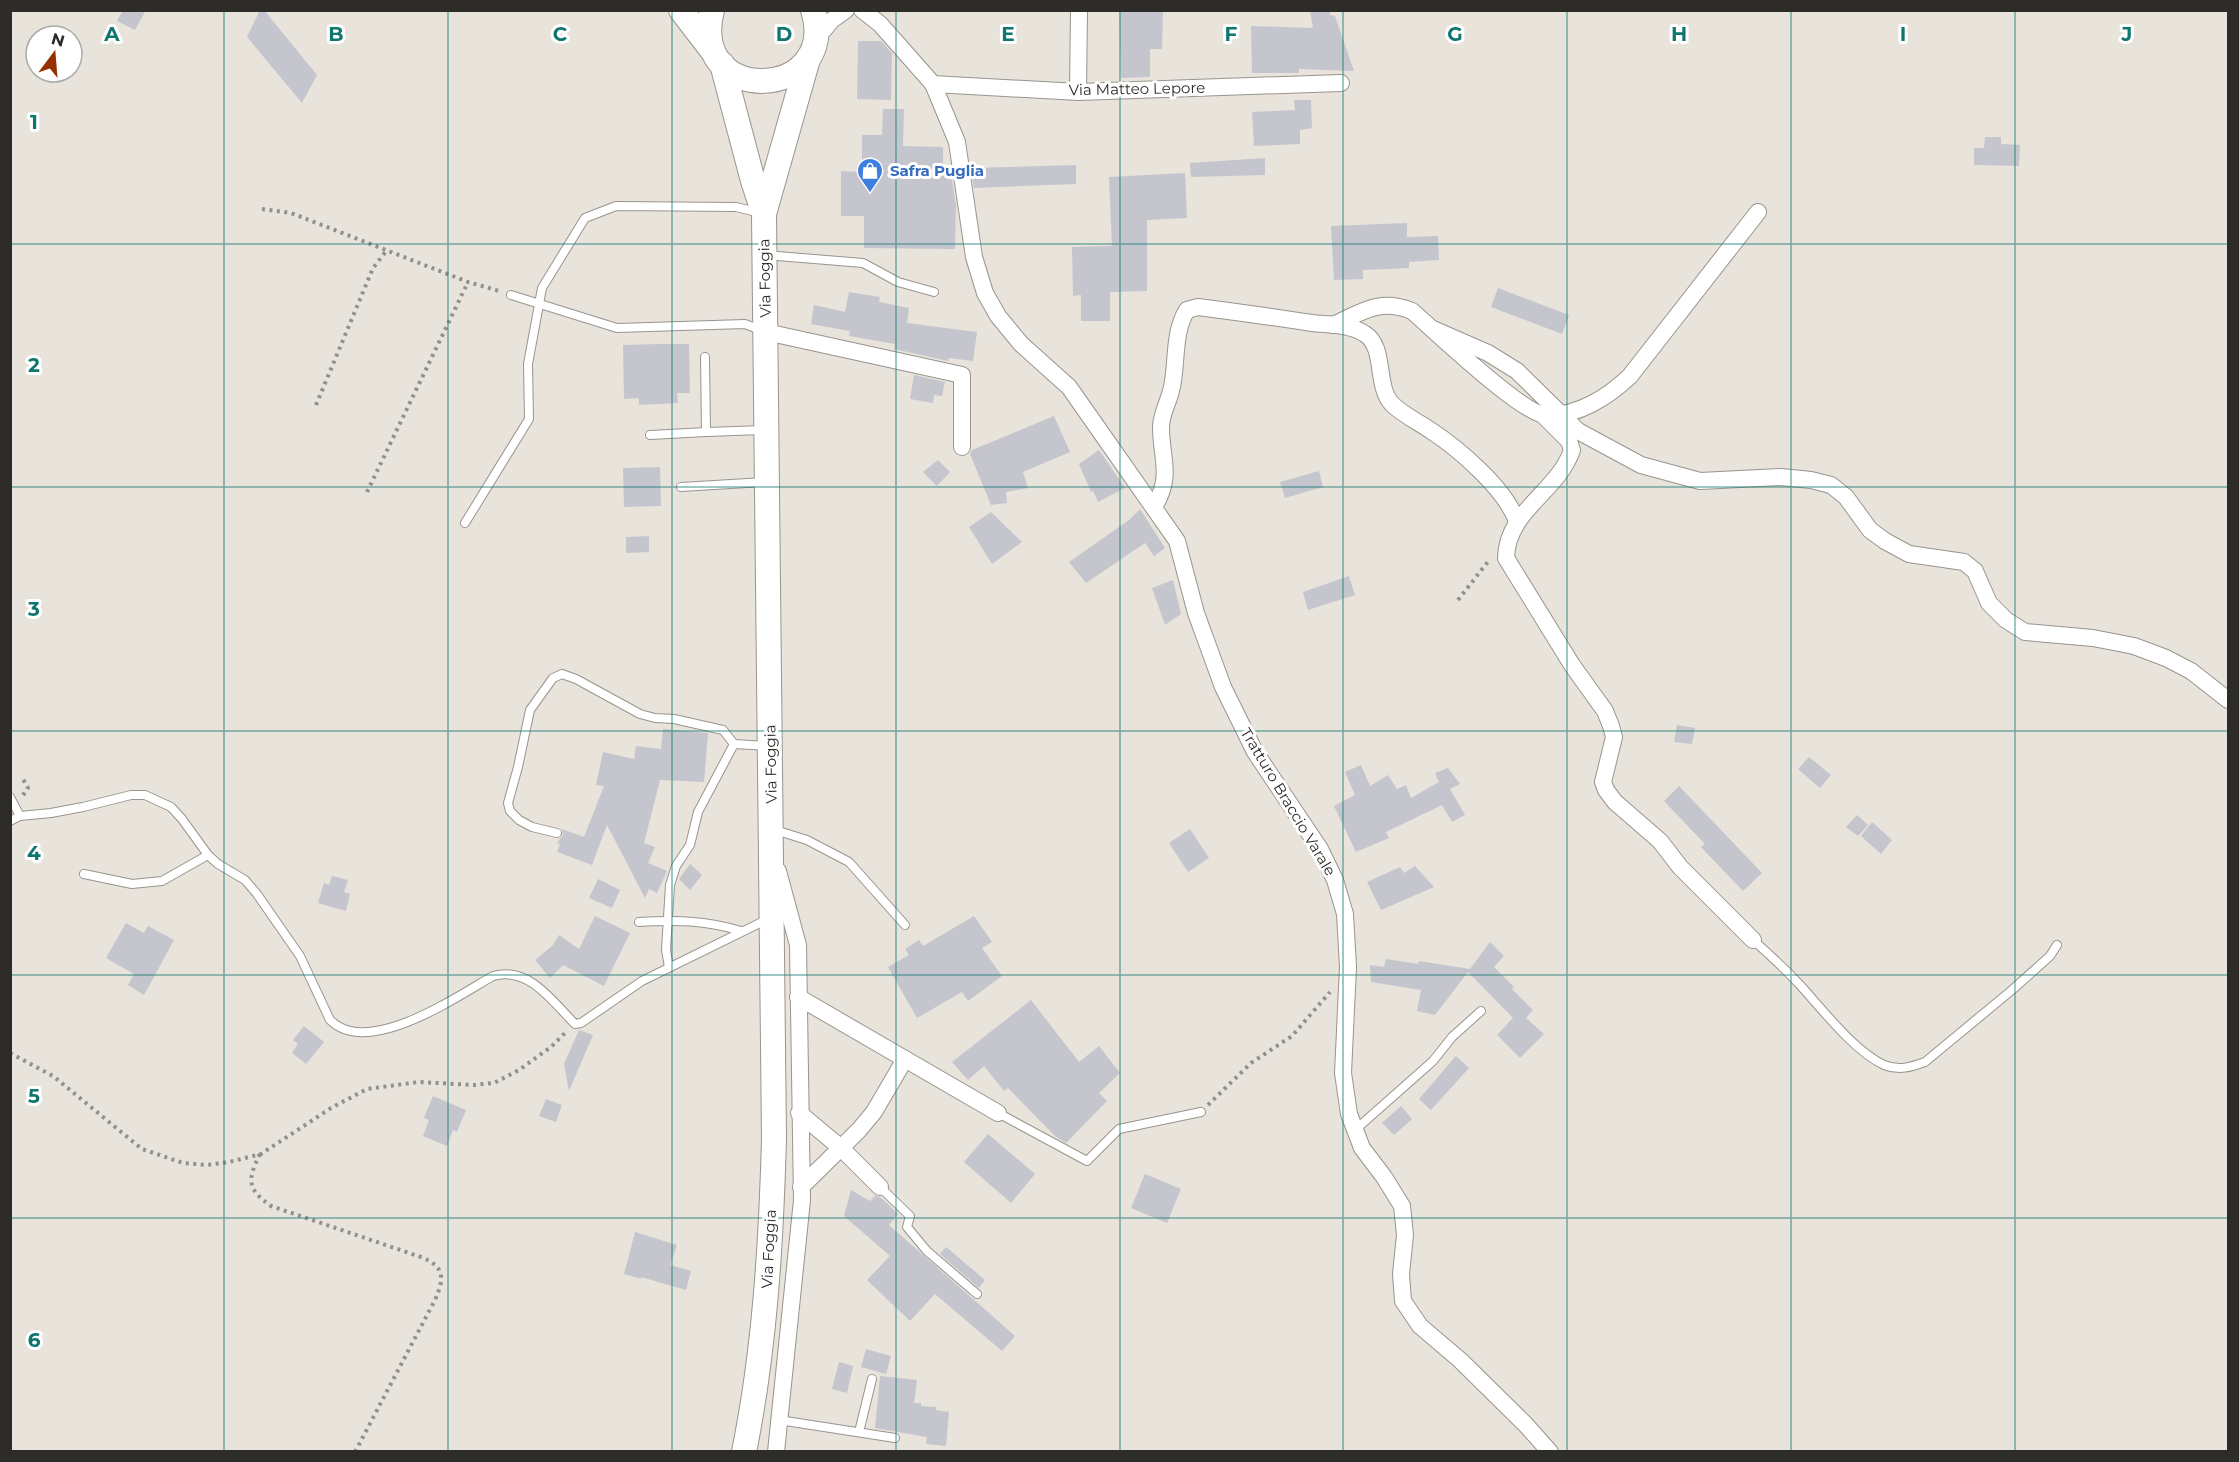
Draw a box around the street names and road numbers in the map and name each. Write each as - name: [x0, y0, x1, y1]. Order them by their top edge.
- street label: Via Matteo Lepore: [1069, 78, 1205, 99]
- street label: Via Foggia: [754, 238, 775, 318]
- street label: Via Foggia: [760, 724, 781, 804]
- street label: Tratturo Braccio Varale: [1237, 724, 1340, 879]
- street label: Via Foggia: [757, 1209, 780, 1289]

